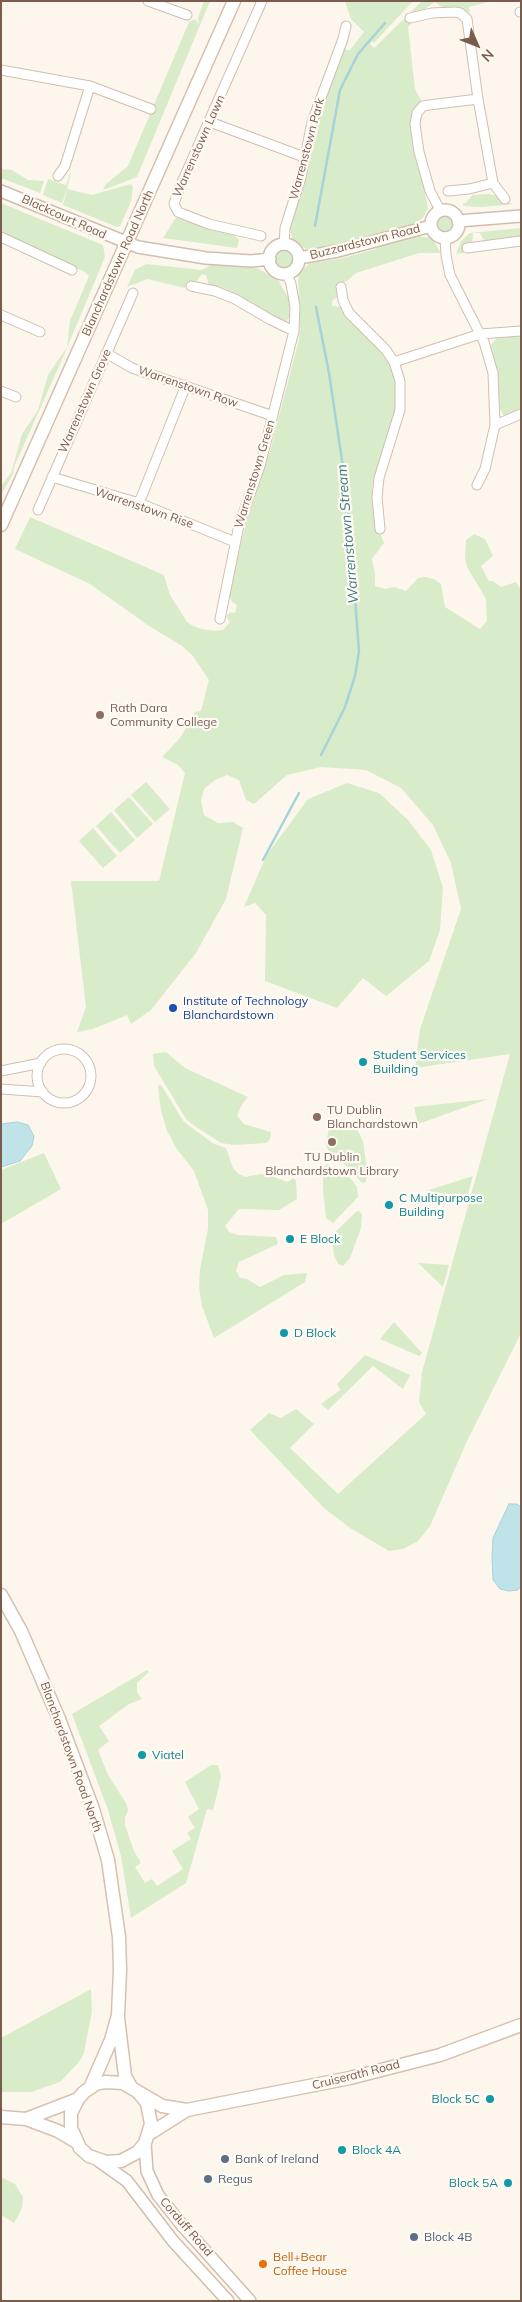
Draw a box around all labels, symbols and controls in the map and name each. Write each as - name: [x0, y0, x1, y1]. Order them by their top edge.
- north arrow: [452, 20, 502, 70]
- text: N: [478, 45, 498, 65]
- street label: Warrenstown Lawn: [170, 93, 228, 199]
- street label: Warrenstown Park: [286, 97, 328, 201]
- street label: Blanchardstown Road North: [79, 188, 157, 338]
- street label: Blackcourt Road: [19, 192, 109, 242]
- street label: Buzzardstown Road: [308, 221, 422, 263]
- street label: Warrenstown Grove: [56, 347, 114, 455]
- street label: Warrenstown Row: [136, 363, 240, 411]
- street label: Warrenstown Green: [232, 418, 278, 530]
- water label: Warrenstown Stream: [334, 464, 362, 604]
- street label: Warrenstown Rise: [93, 484, 195, 532]
- place label: Rath Dara Community College: [110, 701, 217, 729]
- marker: Rath Dara Community College: [94, 709, 106, 721]
- place label: Institute of Technology Blanchardstown: [183, 994, 308, 1022]
- marker: Institute of Technology Blanchardstown: [167, 1002, 179, 1014]
- place label: Student Services Building: [373, 1048, 466, 1076]
- marker: Student Services Building: [357, 1056, 369, 1068]
- place label: TU Dublin Blanchardstown: [327, 1103, 418, 1131]
- marker: TU Dublin Blanchardstown: [311, 1111, 323, 1123]
- marker: TU Dublin Blanchardstown Library: [326, 1136, 338, 1148]
- place label: TU Dublin Blanchardstown Library: [265, 1150, 399, 1178]
- place label: C Multipurpose Building: [399, 1191, 482, 1219]
- marker: C Multipurpose Building: [383, 1199, 395, 1211]
- place label: E Block: [300, 1232, 340, 1246]
- marker: E Block: [284, 1233, 296, 1245]
- place label: D Block: [294, 1326, 336, 1340]
- marker: D Block: [278, 1327, 290, 1339]
- street label: Blanchardstown Road North: [37, 1680, 105, 1834]
- place label: Viatel: [152, 1748, 184, 1762]
- marker: Viatel: [136, 1749, 148, 1761]
- street label: Cruiserath Road: [311, 2057, 401, 2093]
- place label: Block 5C: [431, 2092, 480, 2106]
- marker: Block 5C: [484, 2093, 496, 2105]
- place label: Block 4A: [352, 2143, 401, 2157]
- marker: Block 4A: [336, 2144, 348, 2156]
- place label: Bank of Ireland: [235, 2152, 319, 2166]
- marker: Bank of Ireland: [219, 2153, 231, 2165]
- place label: Regus: [218, 2172, 253, 2186]
- marker: Regus: [202, 2173, 214, 2185]
- place label: Block 5A: [449, 2176, 498, 2190]
- marker: Block 5A: [502, 2177, 514, 2189]
- street label: Corduff Road: [156, 2195, 216, 2259]
- place label: Block 4B: [424, 2230, 472, 2244]
- marker: Block 4B: [408, 2231, 420, 2243]
- place label: Bell+Bear Coffee House: [273, 2250, 347, 2278]
- marker: Bell+Bear Coffee House: [257, 2258, 269, 2270]

